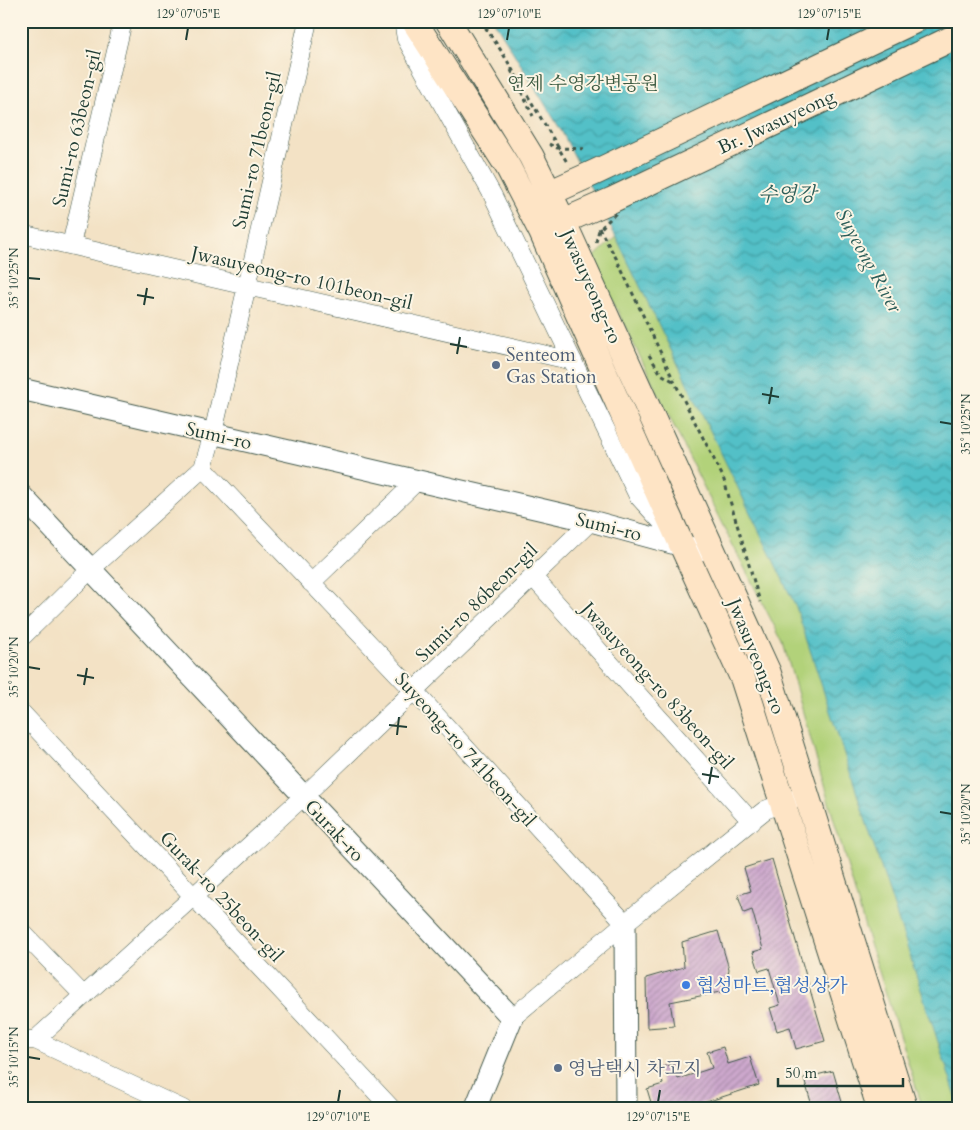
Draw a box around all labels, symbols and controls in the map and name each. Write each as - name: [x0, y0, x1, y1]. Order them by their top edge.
- text: 129°07'05"E: [156, 6, 220, 22]
- text: 129°07'10"E: [477, 6, 541, 22]
- text: 129°07'15"E: [797, 6, 861, 22]
- street label: Sumi-ro 63beon-gil: [46, 47, 108, 209]
- street label: Sumi-ro 71beon-gil: [226, 69, 288, 231]
- park label: 연제 수영강변공원: [507, 71, 659, 97]
- street label: Br. Jwasuyeong: [713, 83, 840, 160]
- water label: 수영강: [758, 181, 819, 208]
- water label: Suyeong River: [829, 203, 909, 319]
- street label: Jwasuyeong-ro: [553, 222, 628, 348]
- street label: Jwasuyeong-ro 101beon-gil: [186, 239, 415, 316]
- text: 35°10'25"N: [6, 247, 22, 308]
- place label: Senteom Gas Station: [506, 342, 597, 390]
- marker: Senteom Gas Station: [490, 359, 502, 371]
- text: 35°10'25"N: [958, 393, 974, 454]
- street label: Sumi-ro: [183, 416, 254, 456]
- street label: Sumi-ro: [573, 506, 644, 548]
- street label: Sumi-ro 86beon-gil: [410, 537, 544, 668]
- street label: Jwasuyeong-ro: [720, 592, 791, 718]
- street label: Jwasuyeong-ro 83beon-gil: [573, 594, 739, 775]
- text: 35°10'20"N: [6, 636, 22, 697]
- street label: Suyeong-ro 741beon-gil: [389, 667, 542, 833]
- text: 35°10'20"N: [958, 783, 974, 844]
- street label: Gurak-ro: [299, 794, 370, 868]
- street label: Gurak-ro 25beon-gil: [154, 826, 289, 968]
- place label: 협성마트,협성상가: [696, 973, 848, 999]
- marker: 협성마트,협성상가: [680, 979, 692, 991]
- text: 35°10'15"N: [6, 1026, 22, 1087]
- scale bar: [778, 1055, 902, 1087]
- place label: 영남택시 차고지: [568, 1056, 702, 1082]
- marker: 영남택시 차고지: [552, 1062, 564, 1074]
- text: 50 m: [785, 1063, 817, 1083]
- text: 129°07'10"E: [306, 1109, 370, 1125]
- text: 129°07'15"E: [626, 1109, 690, 1125]

